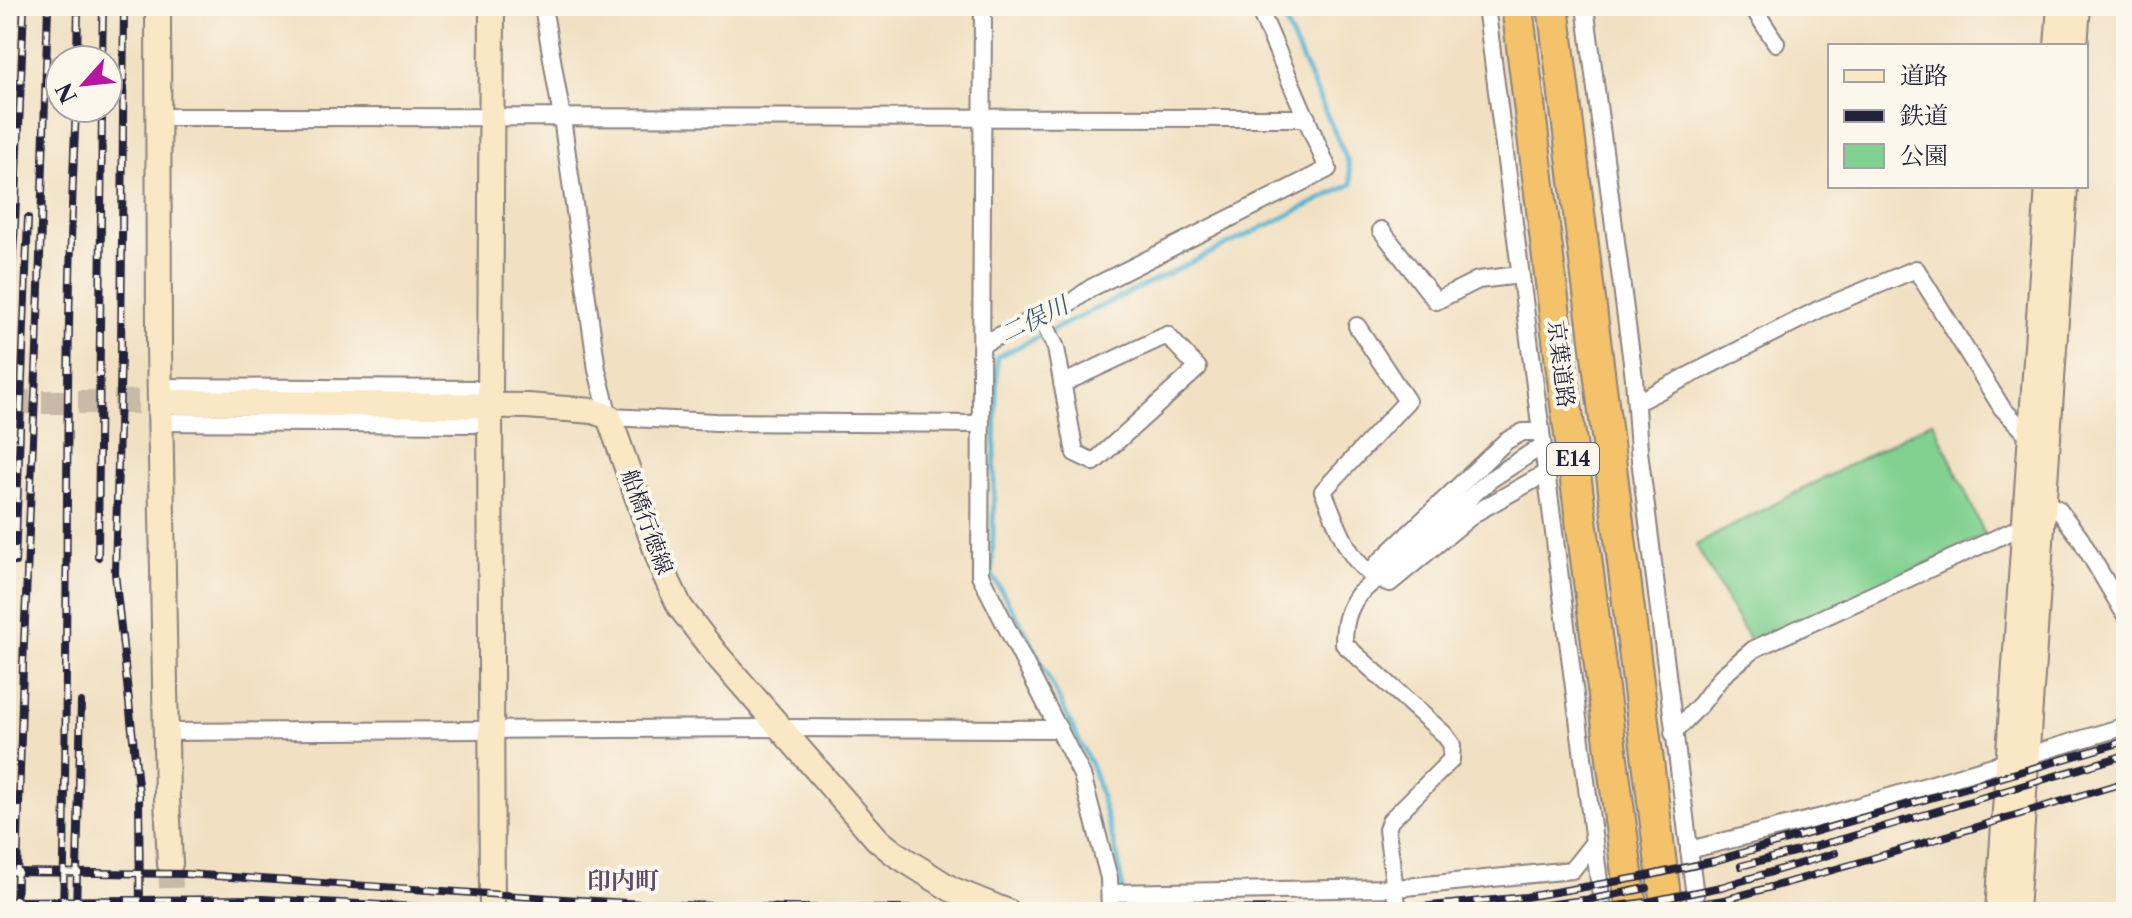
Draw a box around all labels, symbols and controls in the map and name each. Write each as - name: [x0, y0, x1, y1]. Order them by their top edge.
- north arrow: [44, 44, 124, 124]
- legend: [1828, 44, 2088, 188]
- text: 道路: [1900, 61, 1948, 90]
- text: N: [50, 78, 83, 108]
- text: 鉄道: [1900, 101, 1948, 130]
- text: 公園: [1900, 141, 1948, 170]
- water label: 二俣川: [995, 289, 1075, 348]
- street label: 京葉道路: [1542, 319, 1580, 409]
- road number: E14: [1547, 443, 1599, 475]
- street label: 船橋行徳線: [616, 466, 678, 578]
- district label: 印内町: [587, 866, 659, 895]

